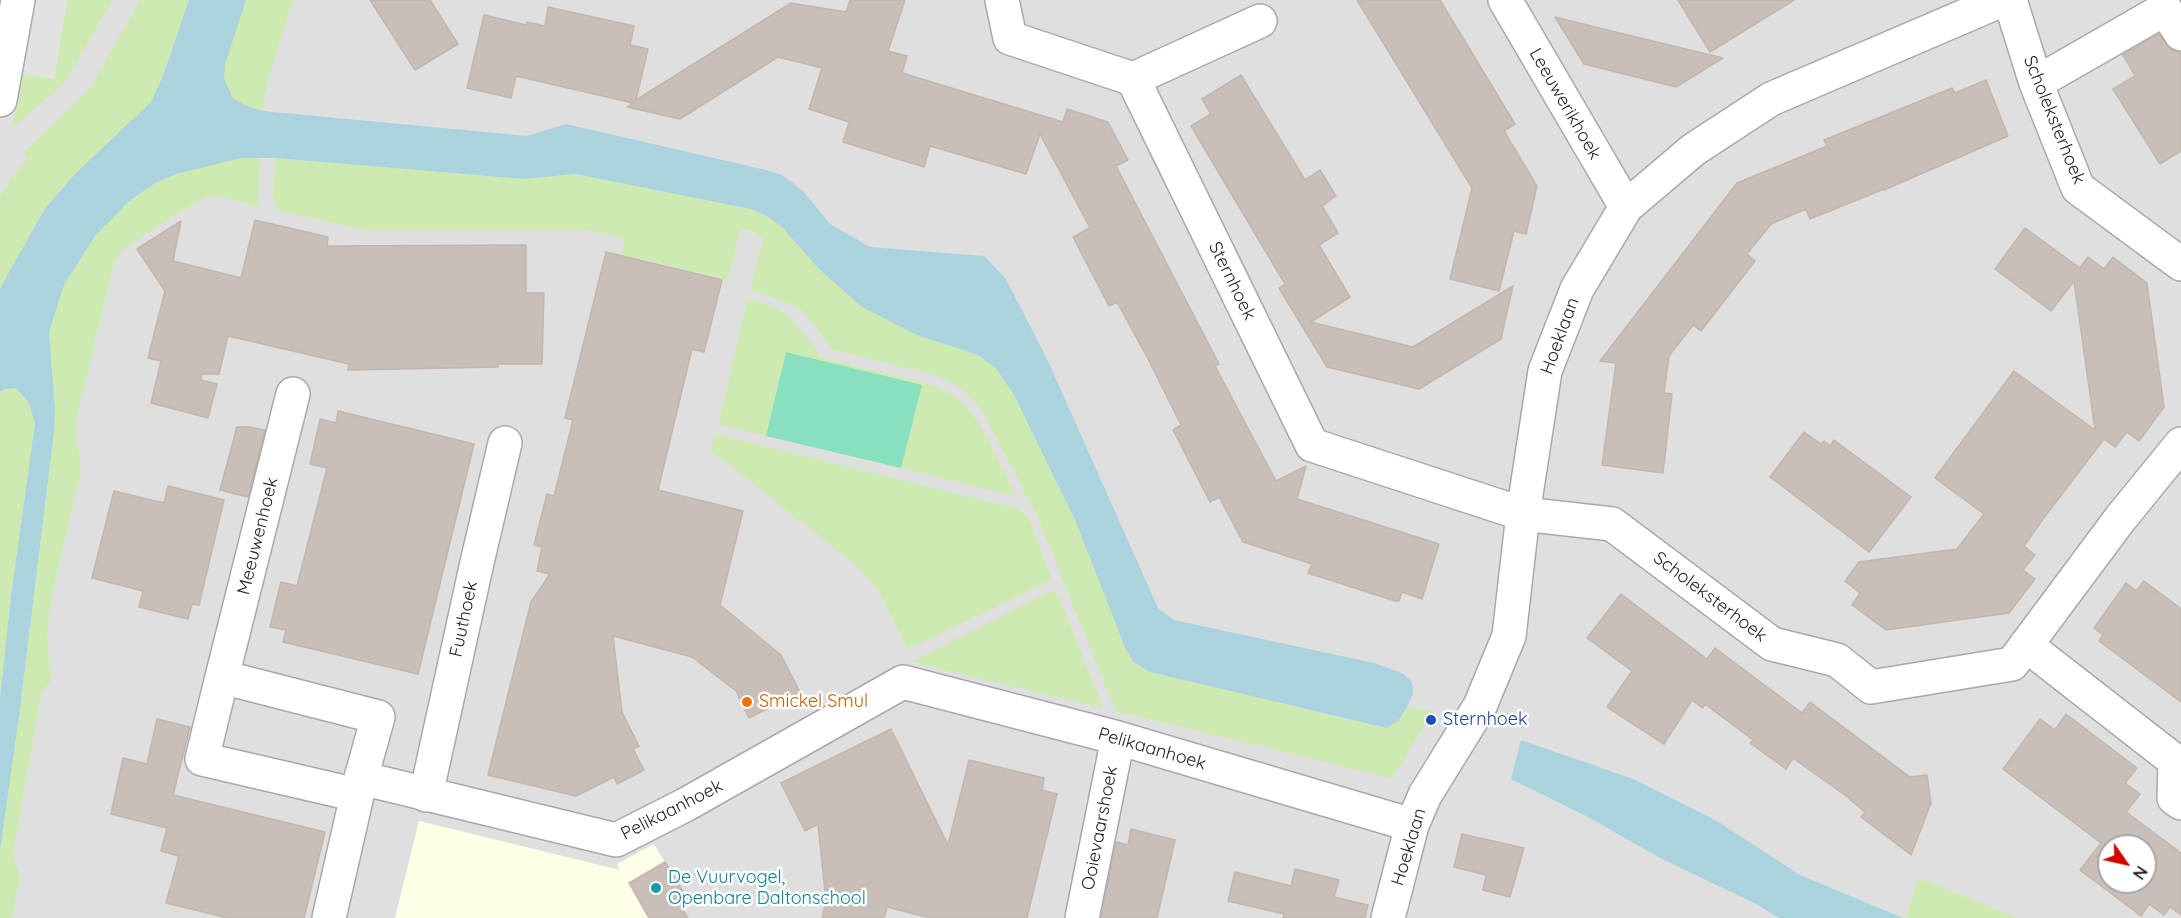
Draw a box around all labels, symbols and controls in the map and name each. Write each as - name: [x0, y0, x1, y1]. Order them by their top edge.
- street label: Leeuwerikhoek: [1524, 44, 1606, 164]
- street label: Scholeksterhoek: [2018, 53, 2090, 187]
- street label: Sternhoek: [1204, 238, 1260, 324]
- street label: Hoeklaan: [1536, 295, 1584, 377]
- street label: Meeuwenhoek: [233, 475, 283, 597]
- street label: Scholeksterhoek: [1649, 547, 1771, 647]
- street label: Fuuthoek: [445, 579, 483, 659]
- place label: Smickel Smul: [759, 691, 868, 713]
- marker: Smickel Smul: [740, 695, 754, 709]
- place label: Sternhoek: [1443, 709, 1528, 731]
- marker: Sternhoek: [1424, 713, 1438, 727]
- street label: Pelikaanhoek: [1095, 723, 1209, 775]
- street label: Ooievaarshoek: [1077, 764, 1123, 892]
- street label: Pelikaanhoek: [617, 775, 727, 845]
- street label: Hoeklaan: [1387, 806, 1431, 888]
- north arrow: [2097, 834, 2157, 894]
- text: N: [2129, 862, 2152, 883]
- place label: De Vuurvogel, Openbare Daltonschool: [668, 867, 866, 910]
- marker: De Vuurvogel, Openbare Daltonschool: [649, 881, 663, 895]

